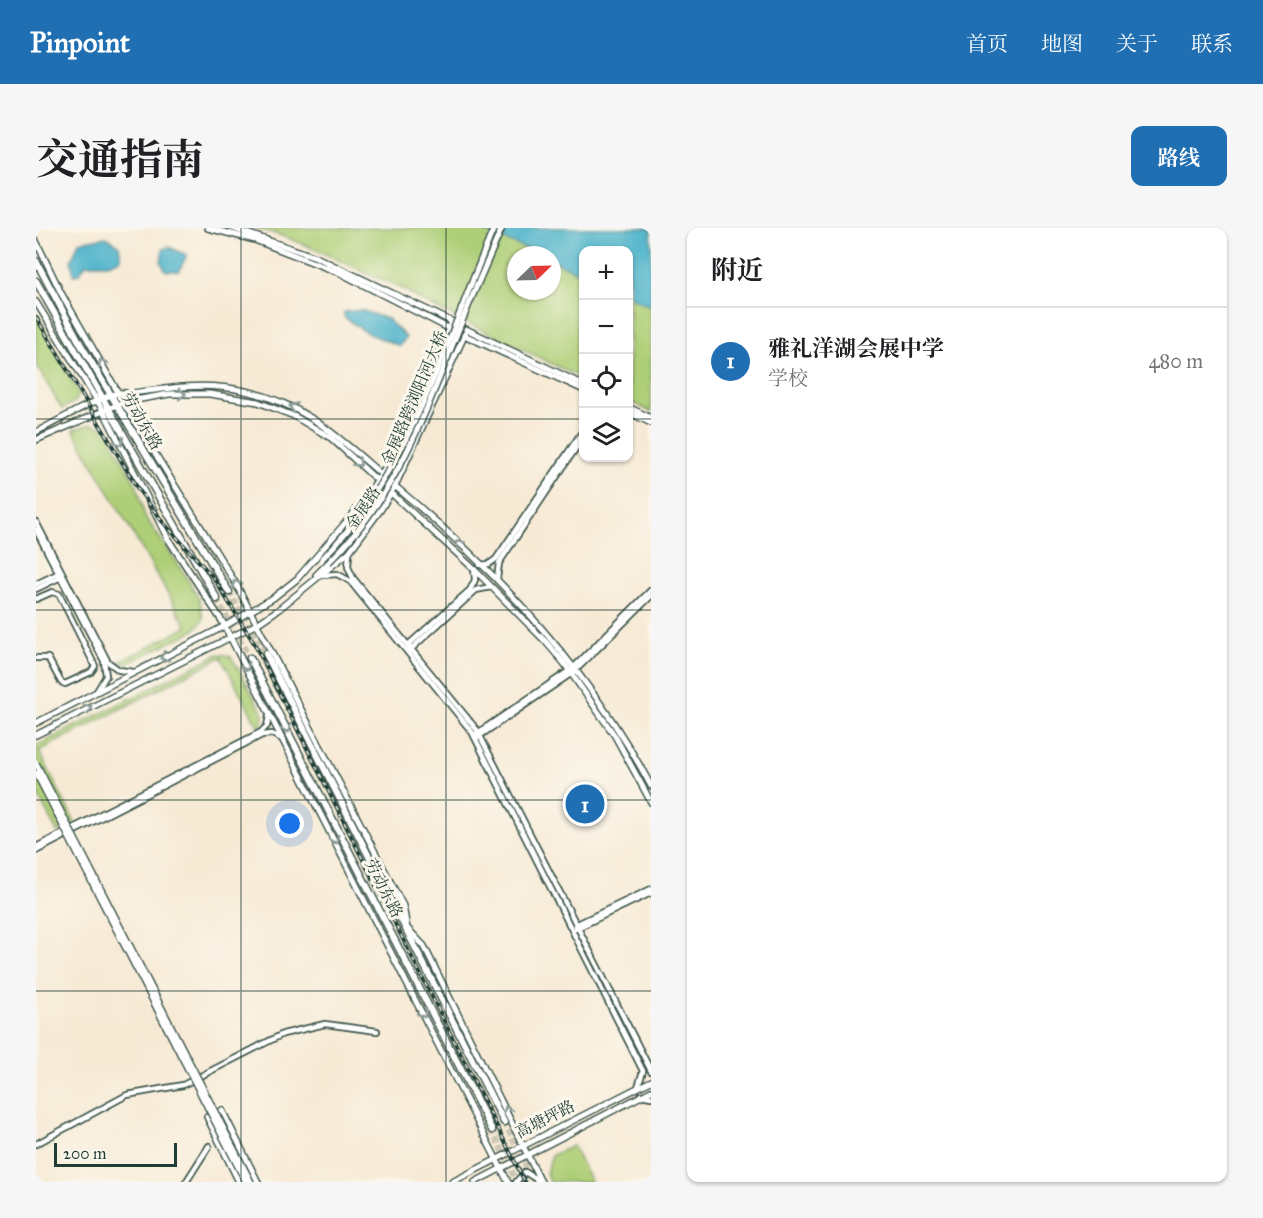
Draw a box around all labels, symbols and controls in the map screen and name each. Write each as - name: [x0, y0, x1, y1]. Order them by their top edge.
- text: Pinpoint: [30, 25, 130, 60]
- text: 首页: [966, 31, 1008, 57]
- text: 地图: [1041, 31, 1083, 57]
- text: 关于: [1116, 31, 1158, 57]
- text: 联系: [1191, 31, 1233, 57]
- button: 路线: [1131, 126, 1227, 186]
- text: 交通指南: [36, 134, 204, 186]
- north arrow: [507, 246, 561, 300]
- map controls: [579, 246, 633, 462]
- button: +: [579, 246, 633, 300]
- text: 附近: [711, 254, 763, 286]
- button: −: [579, 300, 633, 354]
- street label: 金展路跨浏阳河大桥: [377, 328, 451, 468]
- text: 雅礼洋湖会展中学: [768, 335, 944, 362]
- text: 1: [727, 349, 734, 373]
- text: 480 m: [1148, 349, 1203, 373]
- button: locate: [579, 354, 633, 408]
- one-way arrow: [98, 359, 109, 370]
- text: 学校: [768, 366, 808, 390]
- one-way arrow: [177, 388, 186, 400]
- street label: 劳动东路: [118, 389, 166, 453]
- one-way arrow: [288, 402, 299, 414]
- button: layers: [579, 408, 633, 462]
- one-way arrow: [113, 436, 124, 446]
- one-way arrow: [351, 455, 362, 466]
- street label: 金展路: [342, 483, 384, 533]
- one-way arrow: [455, 541, 466, 552]
- one-way arrow: [232, 580, 243, 590]
- one-way arrow: [159, 650, 170, 662]
- one-way arrow: [238, 660, 250, 671]
- one-way arrow: [82, 704, 93, 716]
- one-way arrow: [280, 722, 291, 733]
- pin: 1: [566, 782, 604, 826]
- your location: [275, 809, 304, 838]
- one-way arrow: [328, 833, 340, 844]
- street label: 劳动东路: [361, 855, 407, 921]
- one-way arrow: [416, 1008, 427, 1019]
- street label: 高塘坪路: [512, 1096, 578, 1142]
- one-way arrow: [502, 1106, 514, 1117]
- scale bar: [54, 1140, 177, 1168]
- text: 200 m: [63, 1144, 106, 1163]

